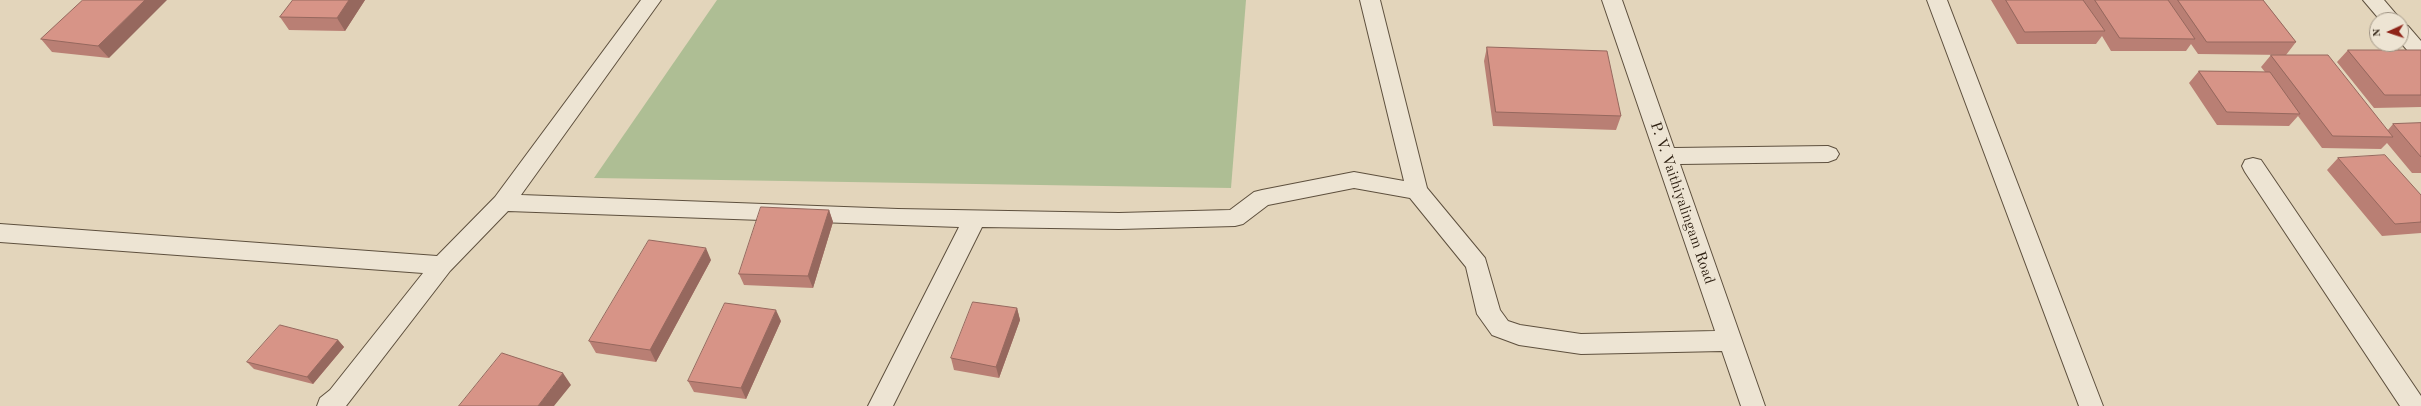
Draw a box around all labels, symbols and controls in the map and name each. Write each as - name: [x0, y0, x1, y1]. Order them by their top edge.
- north arrow: [2369, 12, 2409, 52]
- text: N: [2372, 28, 2383, 37]
- street label: P. V. Vaithiyalingam Road: [1646, 120, 1718, 286]

